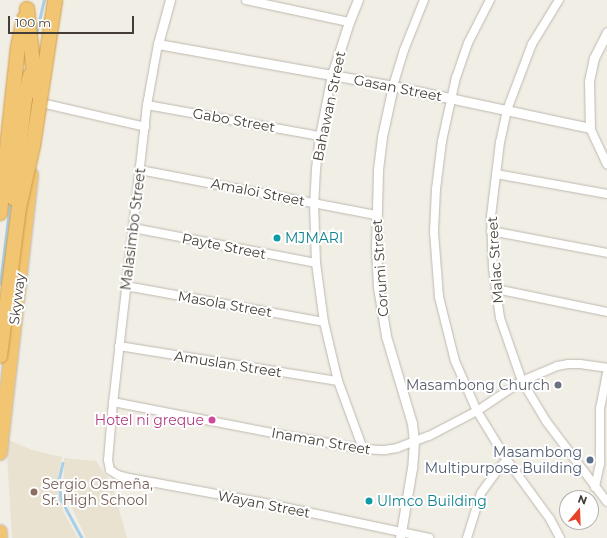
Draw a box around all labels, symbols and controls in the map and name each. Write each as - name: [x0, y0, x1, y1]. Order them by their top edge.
- scale bar: [10, 8, 136, 34]
- text: 100 m: [15, 15, 51, 30]
- street label: Bahawan Street: [309, 49, 349, 163]
- street label: Gasan Street: [352, 71, 444, 105]
- street label: Gabo Street: [192, 104, 276, 136]
- street label: Malasimbo Street: [117, 167, 149, 291]
- street label: Amaloi Street: [210, 175, 306, 209]
- street label: Malac Street: [484, 216, 506, 304]
- street label: Corumi Street: [368, 219, 392, 317]
- street label: Payte Street: [180, 230, 268, 262]
- place label: MJMARI: [285, 230, 343, 246]
- marker: MJMARI: [272, 233, 282, 243]
- street label: Skyway: [6, 272, 28, 326]
- street label: Masola Street: [177, 287, 273, 321]
- street label: Amuslan Street: [173, 347, 283, 381]
- place label: Masambong Church: [406, 377, 550, 393]
- marker: Masambong Church: [553, 380, 563, 390]
- place label: Hotel ni greque: [95, 412, 204, 428]
- marker: Hotel ni greque: [207, 415, 217, 425]
- street label: Inaman Street: [270, 424, 372, 458]
- place label: Masambong Multipurpose Building: [425, 444, 582, 476]
- marker: Masambong Multipurpose Building: [585, 455, 595, 465]
- place label: Sergio Osmeña, Sr. High School: [42, 476, 153, 508]
- marker: Sergio Osmeña, Sr. High School: [29, 487, 39, 497]
- street label: Wayan Street: [216, 487, 312, 521]
- north arrow: [559, 490, 599, 530]
- text: N: [576, 492, 589, 508]
- place label: Ulmco Building: [377, 493, 487, 509]
- marker: Ulmco Building: [364, 496, 374, 506]

